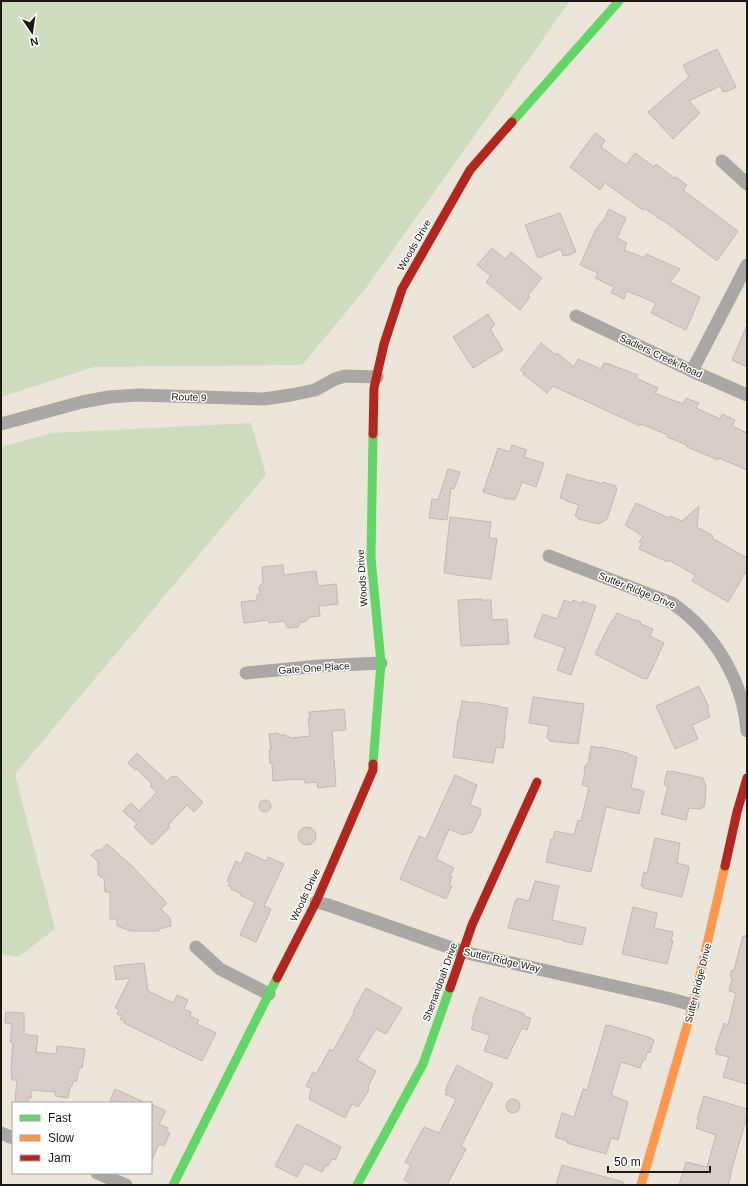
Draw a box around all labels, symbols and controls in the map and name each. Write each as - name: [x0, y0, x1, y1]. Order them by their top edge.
- north arrow: [12, 12, 52, 52]
- text: N: [29, 35, 39, 48]
- street label: Woods Drive: [395, 217, 433, 272]
- street label: Sadlers Creek Road: [618, 332, 704, 380]
- street label: Route 9: [171, 391, 207, 403]
- street label: Woods Drive: [354, 549, 369, 607]
- street label: Sutter Ridge Drive: [597, 570, 677, 611]
- street label: Gate One Place: [278, 660, 350, 676]
- street label: Woods Drive: [288, 866, 322, 923]
- street label: Shenandoah Drive: [421, 941, 459, 1023]
- street label: Sutter Ridge Drive: [683, 942, 713, 1024]
- street label: Sutter Ridge Way: [463, 946, 541, 974]
- legend: [12, 1102, 152, 1174]
- text: Fast: [48, 1111, 72, 1125]
- text: Slow: [48, 1131, 74, 1145]
- scale bar: [608, 1148, 710, 1174]
- text: Jam: [48, 1151, 71, 1165]
- text: 50 m: [614, 1155, 641, 1169]

